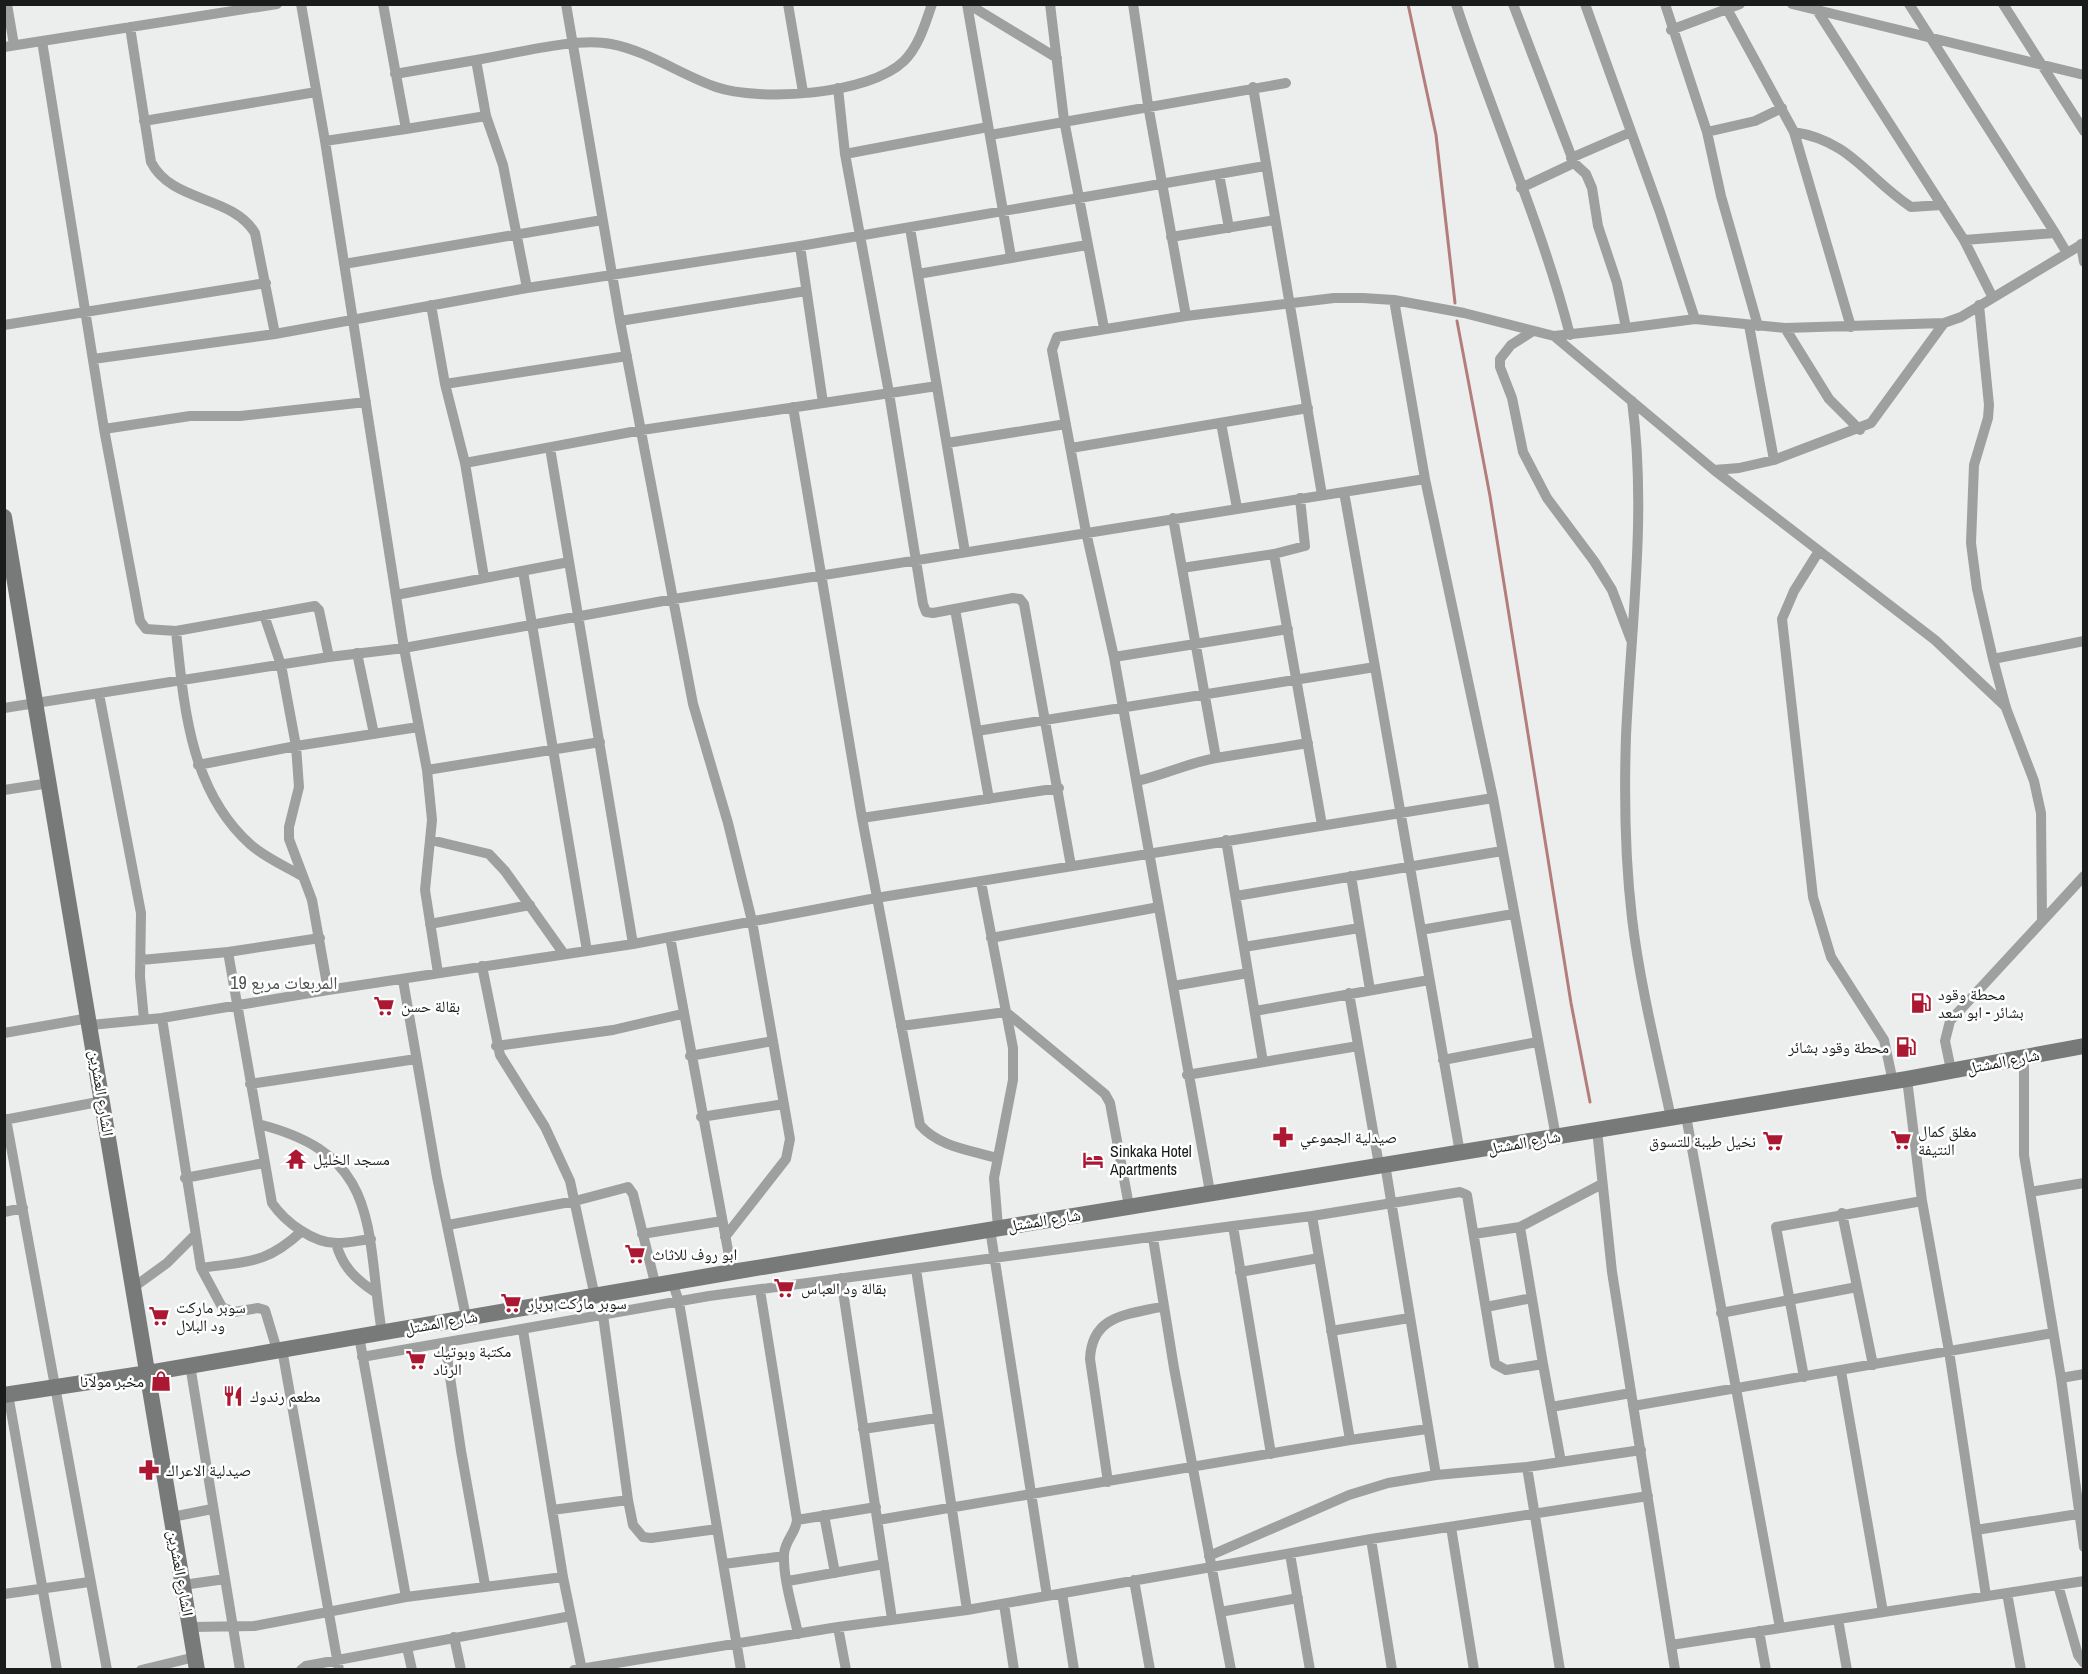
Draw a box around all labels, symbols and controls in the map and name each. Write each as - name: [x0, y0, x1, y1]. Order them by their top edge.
- district label: المربعات مربع 19: [230, 970, 338, 995]
- place label: محطة وقود بشائر - ابو سعد: [1938, 983, 2024, 1023]
- fuel station icon: محطة وقود بشائر - ابو سعد: [1909, 991, 1933, 1015]
- supermarket icon: بقالة حسن: [372, 994, 396, 1018]
- place label: بقالة حسن: [401, 995, 460, 1017]
- fuel station icon: محطة وقود بشائر: [1894, 1035, 1918, 1059]
- place label: محطة وقود بشائر: [1787, 1036, 1889, 1058]
- street label: شارع المشتل: [1965, 1043, 2041, 1079]
- street label: الشارع العشرين: [84, 1048, 120, 1138]
- place label: مغلق كمال النتيفة: [1918, 1120, 1977, 1160]
- pharmacy icon: صيدلية الجموعي: [1271, 1125, 1295, 1149]
- street label: شارع المشتل: [1486, 1125, 1562, 1159]
- place label: صيدلية الجموعي: [1300, 1126, 1397, 1150]
- supermarket icon: مغلق كمال النتيفة: [1889, 1128, 1913, 1152]
- supermarket icon: نخيل طيبة للتسوق: [1761, 1129, 1785, 1153]
- place label: نخيل طيبة للتسوق: [1649, 1130, 1756, 1152]
- place label: Sinkaka Hotel Apartments: [1109, 1140, 1192, 1180]
- temple icon: مسجد الخليل: [284, 1147, 308, 1171]
- place label: مسجد الخليل: [313, 1148, 390, 1170]
- hotel icon: Sinkaka Hotel Apartments: [1081, 1148, 1105, 1172]
- street label: شارع المشتل: [1006, 1203, 1082, 1237]
- supermarket icon: ابو روف للاثاث: [623, 1242, 647, 1266]
- place label: ابو روف للاثاث: [652, 1243, 737, 1265]
- supermarket icon: بقالة ود العباس: [772, 1276, 796, 1300]
- place label: بقالة ود العباس: [801, 1277, 886, 1299]
- supermarket icon: سوبر ماركت بربار: [499, 1291, 523, 1315]
- place label: سوبر ماركت بربار: [527, 1292, 627, 1314]
- place label: سوبر ماركت ود البلال: [176, 1296, 246, 1336]
- supermarket icon: سوبر ماركت ود البلال: [147, 1304, 171, 1328]
- street label: شارع المشتل: [403, 1305, 479, 1339]
- place label: مكتبة وبوتيك الرناد: [433, 1340, 511, 1380]
- supermarket icon: مكتبة وبوتيك الرناد: [404, 1348, 428, 1372]
- shop icon: مخبر مولانا: [149, 1369, 173, 1393]
- place label: مخبر مولانا: [80, 1370, 144, 1392]
- restaurant icon: مطعم رندوك: [221, 1384, 245, 1408]
- place label: مطعم رندوك: [250, 1385, 321, 1407]
- pharmacy icon: صيدلية الاعراك: [137, 1458, 161, 1482]
- place label: صيدلية الاعراك: [166, 1459, 251, 1481]
- street label: الشارع العشرين: [163, 1528, 199, 1618]

